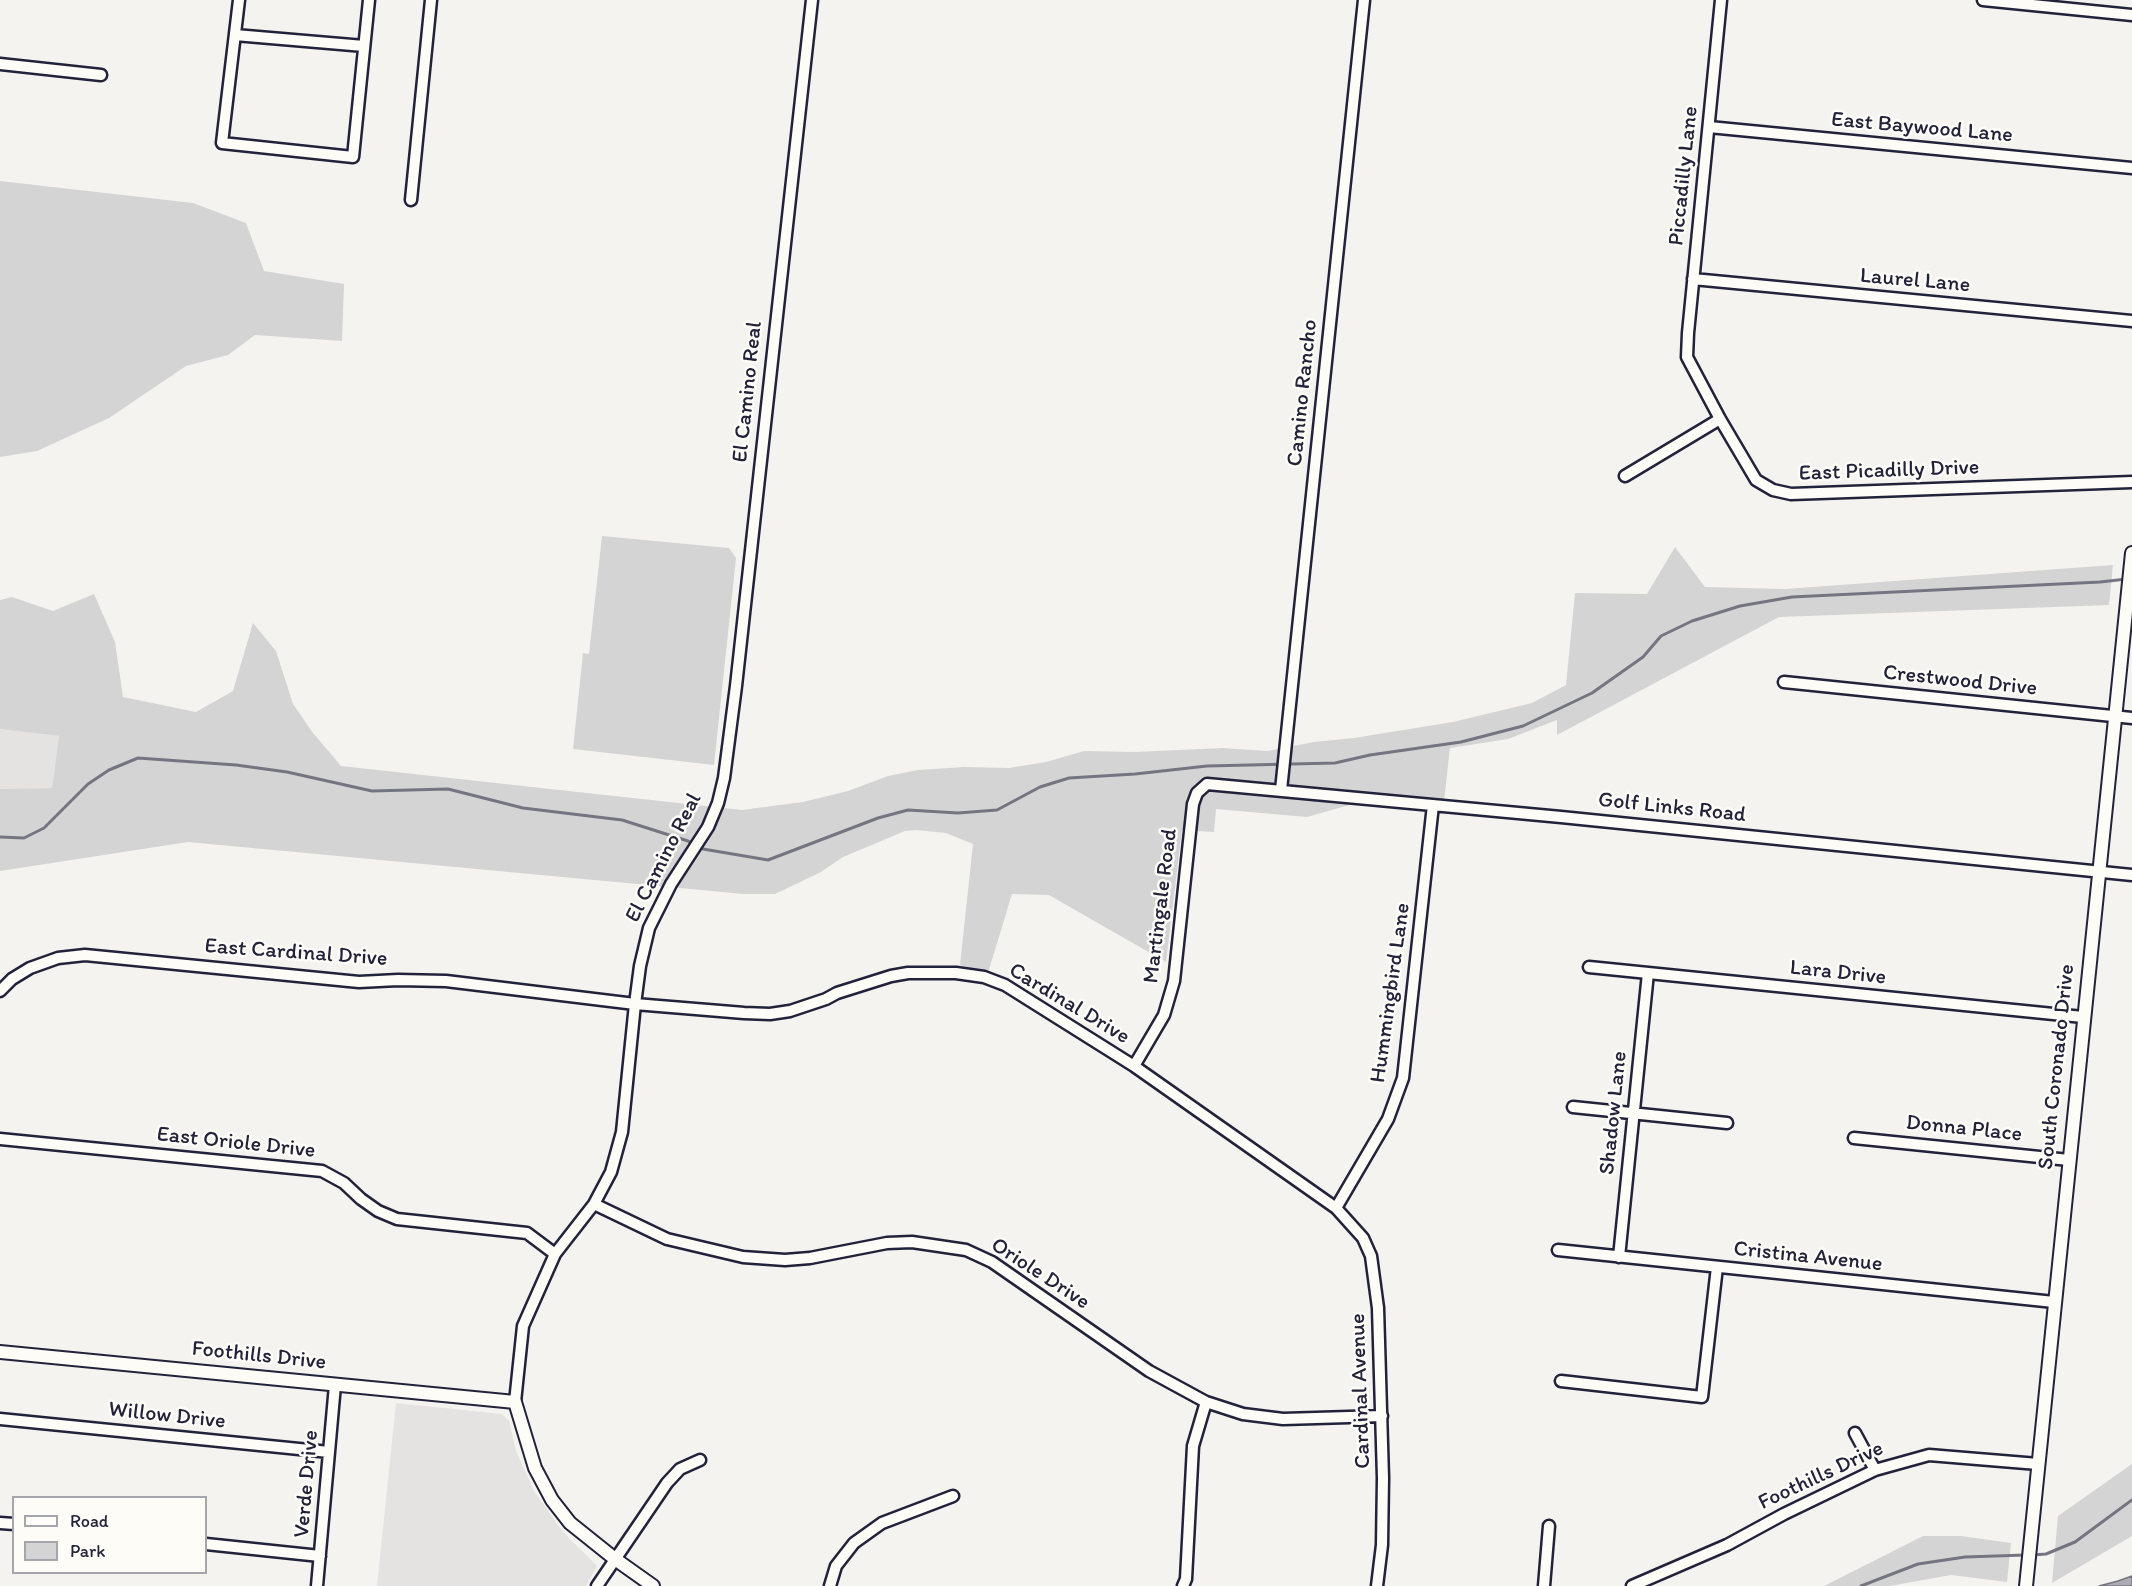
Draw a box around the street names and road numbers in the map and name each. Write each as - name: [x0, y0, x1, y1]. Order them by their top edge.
- street label: Piccadilly Lane: [1664, 105, 1704, 247]
- street label: East Baywood Lane: [1830, 107, 2014, 149]
- street label: Laurel Lane: [1859, 263, 1971, 299]
- street label: Camino Rancho: [1282, 318, 1324, 468]
- street label: El Camino Real: [727, 320, 769, 464]
- street label: East Picadilly Drive: [1798, 455, 1980, 487]
- street label: Crestwood Drive: [1882, 660, 2038, 702]
- street label: Golf Links Road: [1597, 787, 1747, 829]
- street label: El Camino Real: [620, 789, 708, 927]
- street label: Martingale Road: [1138, 827, 1184, 985]
- street label: Hummingbird Lane: [1365, 901, 1417, 1085]
- street label: East Cardinal Drive: [204, 933, 388, 973]
- street label: Lara Drive: [1789, 955, 1887, 991]
- street label: Cardinal Drive: [1004, 958, 1134, 1050]
- street label: South Coronado Drive: [2033, 963, 2081, 1171]
- street label: Shadow Lane: [1594, 1050, 1634, 1176]
- street label: Donna Place: [1905, 1110, 2023, 1148]
- street label: East Oriole Drive: [155, 1122, 317, 1164]
- street label: Oriole Drive: [985, 1232, 1095, 1316]
- street label: Cristina Avenue: [1732, 1236, 1884, 1278]
- street label: Cardinal Avenue: [1345, 1313, 1377, 1469]
- street label: Foothills Drive: [191, 1336, 327, 1376]
- street label: Willow Drive: [107, 1397, 227, 1435]
- street label: Verde Drive: [289, 1429, 325, 1539]
- street label: Foothills Drive: [1754, 1436, 1888, 1516]

